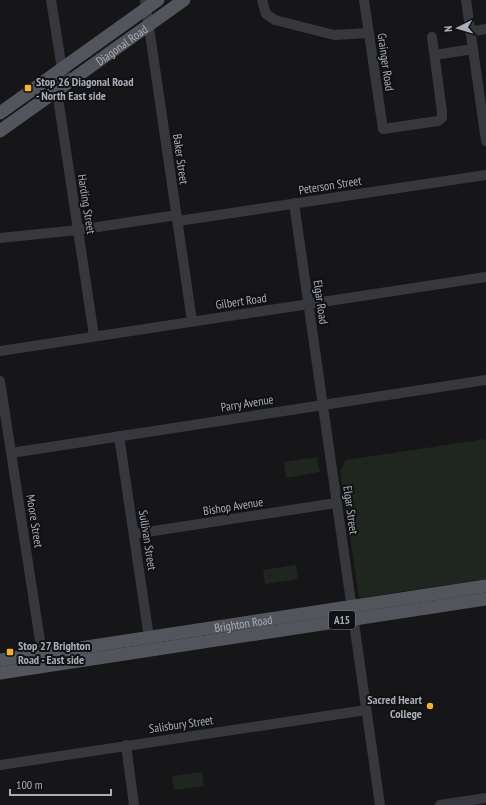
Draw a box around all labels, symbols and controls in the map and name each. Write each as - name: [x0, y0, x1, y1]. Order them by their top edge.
- north arrow: [438, 8, 478, 48]
- street label: Diagonal Road: [93, 21, 150, 68]
- text: N: [441, 25, 455, 32]
- street label: Grainger Road: [375, 32, 397, 92]
- place label: Stop 26 Diagonal Road - North East side: [36, 74, 134, 103]
- marker: Stop 26 Diagonal Road - North East side: [23, 83, 33, 93]
- street label: Baker Street: [170, 133, 192, 186]
- street label: Harding Street: [75, 173, 99, 236]
- street label: Peterson Street: [298, 173, 363, 197]
- street label: Elgar Road: [310, 279, 332, 325]
- street label: Gilbert Road: [215, 290, 267, 312]
- street label: Parry Avenue: [220, 391, 274, 415]
- street label: Elgar Street: [340, 485, 362, 536]
- street label: Moore Street: [23, 493, 47, 549]
- street label: Bishop Avenue: [202, 494, 264, 518]
- street label: Sullivan Street: [136, 509, 160, 572]
- street label: Brighton Road: [213, 611, 273, 635]
- road number: A15: [329, 611, 355, 629]
- place label: Stop 27 Brighton Road - East side: [18, 638, 90, 667]
- marker: Stop 27 Brighton Road - East side: [5, 647, 15, 657]
- place label: Sacred Heart College: [367, 692, 422, 721]
- marker: Sacred Heart College: [425, 701, 435, 711]
- street label: Salisbury Street: [148, 712, 215, 736]
- scale bar: [10, 771, 111, 797]
- text: 100 m: [16, 777, 43, 792]

